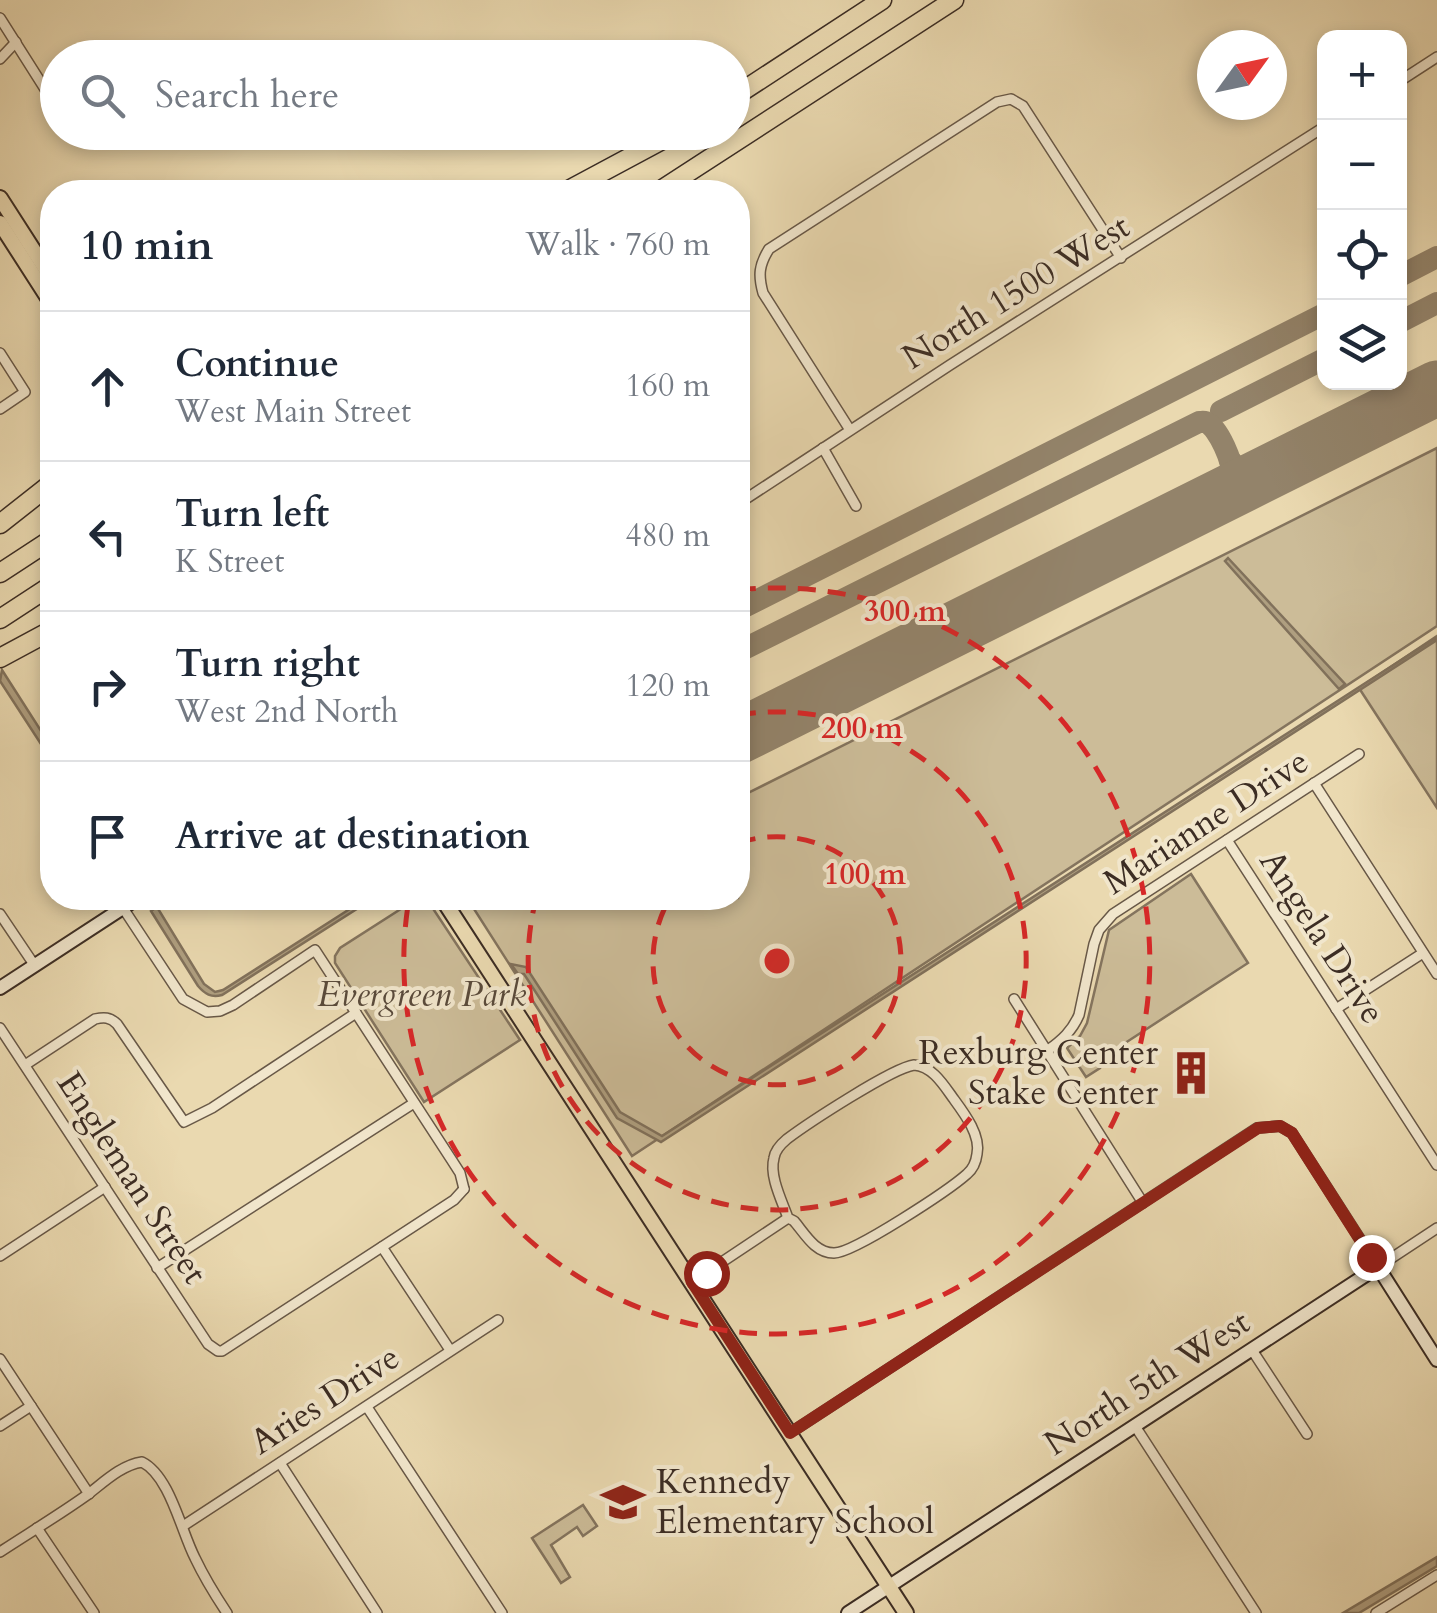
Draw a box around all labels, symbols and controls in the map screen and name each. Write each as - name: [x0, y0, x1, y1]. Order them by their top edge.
- north arrow: [1197, 30, 1287, 120]
- map controls: [1317, 30, 1407, 390]
- button: +: [1317, 30, 1407, 120]
- search box: [40, 40, 750, 150]
- icon: search: [75, 68, 130, 123]
- text: Search here: [155, 69, 339, 121]
- button: −: [1317, 120, 1407, 210]
- street label: North 1500 West: [893, 203, 1139, 381]
- button: locate: [1317, 210, 1407, 300]
- text: 10 min: [80, 217, 213, 274]
- text: Walk · 760 m: [525, 223, 710, 267]
- button: layers: [1317, 300, 1407, 390]
- text: Continue: [175, 338, 339, 390]
- icon: ahead: [80, 359, 135, 414]
- text: 160 m: [625, 364, 710, 408]
- text: West Main Street: [175, 390, 411, 434]
- text: Turn left: [175, 488, 329, 540]
- icon: left: [80, 509, 135, 564]
- text: 480 m: [625, 514, 710, 558]
- text: K Street: [175, 540, 284, 584]
- text: 300 m: [864, 591, 946, 632]
- text: Turn right: [175, 638, 360, 690]
- icon: right: [80, 659, 135, 714]
- text: 120 m: [625, 664, 710, 708]
- text: West 2nd North: [175, 690, 398, 734]
- text: 200 m: [821, 708, 903, 749]
- street label: Marianne Drive: [1094, 738, 1318, 906]
- icon: arrive: [80, 809, 135, 864]
- text: Arrive at destination: [175, 810, 530, 862]
- street label: Angela Drive: [1248, 841, 1396, 1033]
- text: 100 m: [824, 854, 906, 895]
- centre of rings: [759, 943, 795, 979]
- park label: Evergreen Park: [318, 971, 527, 1019]
- place label: Rexburg Center Stake Center: [918, 1029, 1158, 1117]
- building icon: Rexburg Center Stake Center: [1167, 1049, 1215, 1097]
- street label: Engleman Street: [45, 1063, 219, 1293]
- route end: [1349, 1235, 1395, 1281]
- route start: [684, 1251, 730, 1297]
- street label: North 5th West: [1035, 1299, 1259, 1467]
- street label: Aries Drive: [241, 1334, 409, 1466]
- place label: Kennedy Elementary School: [656, 1458, 934, 1546]
- school or university icon: Kennedy Elementary School: [599, 1478, 647, 1526]

